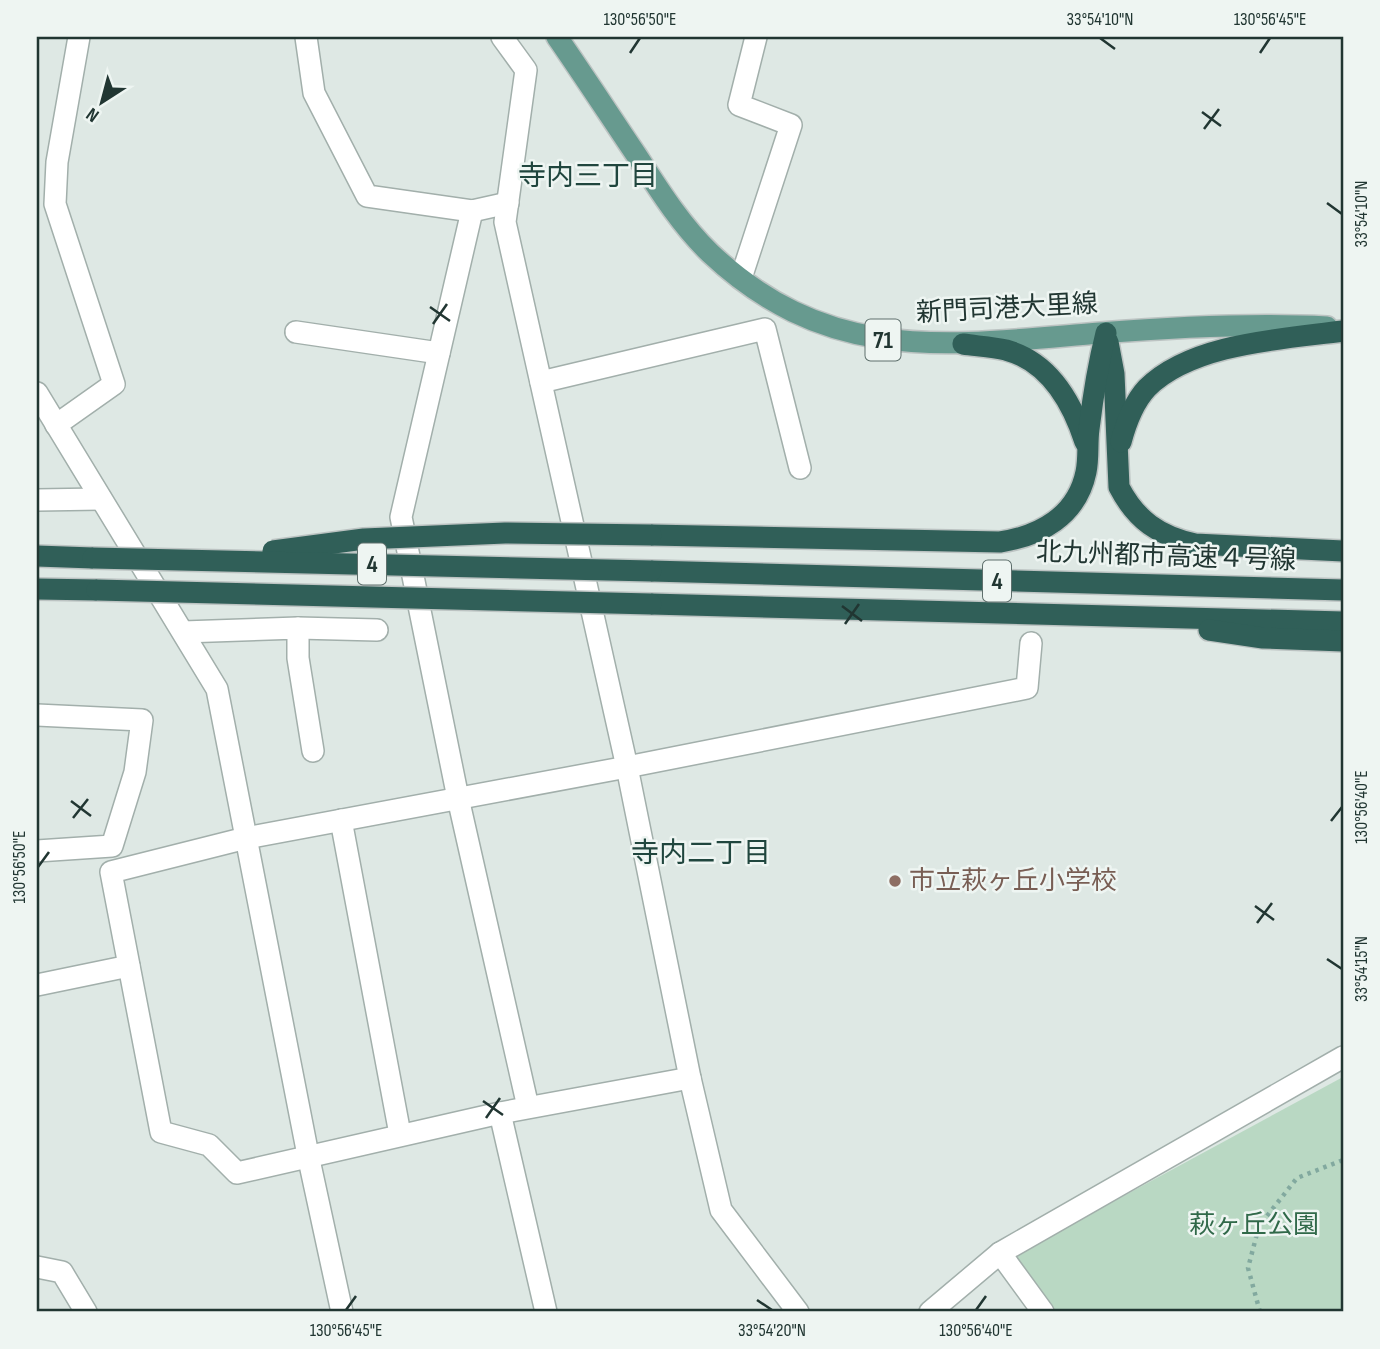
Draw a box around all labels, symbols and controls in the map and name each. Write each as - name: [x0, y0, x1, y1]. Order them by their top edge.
- text: 130°56'50"E: [603, 9, 677, 30]
- text: 33°54'10"N: [1067, 9, 1133, 30]
- text: 130°56'45"E: [1234, 9, 1306, 30]
- north arrow: [66, 66, 136, 136]
- text: N: [82, 102, 104, 127]
- district label: 寺内三丁目: [518, 160, 658, 193]
- text: 33°54'10"N: [1351, 181, 1372, 247]
- street label: 新門司港大里線: [915, 289, 1099, 329]
- road number: 71: [866, 320, 900, 360]
- street label: 北九州都市高速４号線: [1036, 537, 1296, 577]
- road number: 4: [358, 544, 386, 584]
- road number: 4: [983, 560, 1011, 602]
- text: 130°56'40"E: [1351, 770, 1372, 844]
- text: 130°56'50"E: [9, 830, 30, 904]
- district label: 寺内二丁目: [631, 837, 771, 870]
- place label: 市立萩ヶ丘小学校: [909, 866, 1117, 897]
- marker: 市立萩ヶ丘小学校: [887, 873, 903, 889]
- text: 33°54'15"N: [1351, 936, 1372, 1002]
- park label: 萩ヶ丘公園: [1189, 1210, 1319, 1241]
- text: 130°56'45"E: [310, 1320, 382, 1341]
- text: 33°54'20"N: [738, 1320, 806, 1341]
- text: 130°56'40"E: [939, 1320, 1013, 1341]

